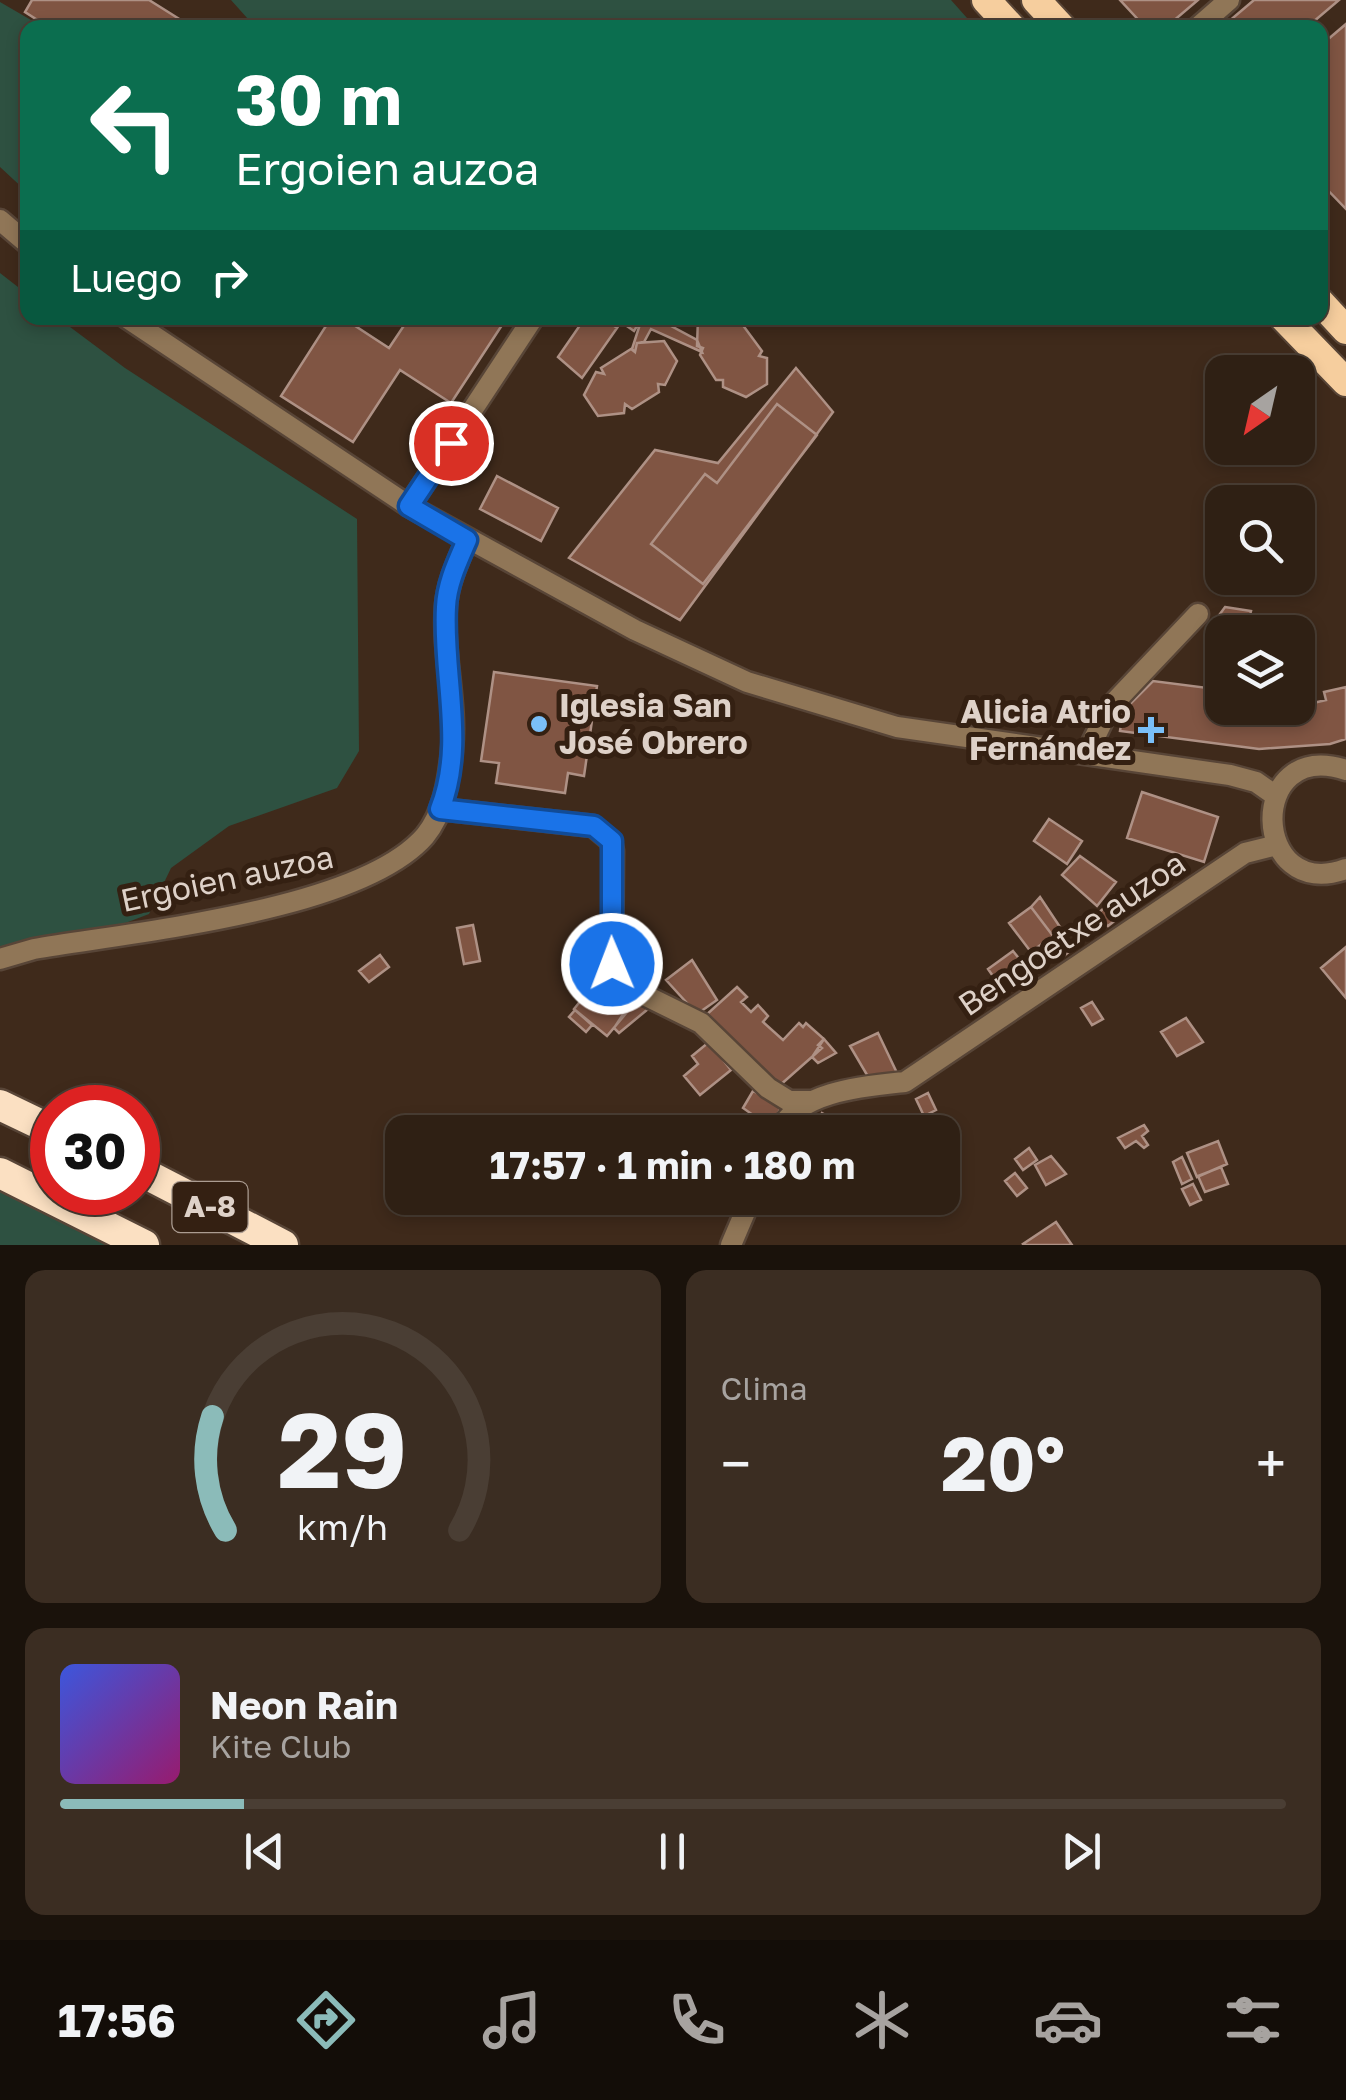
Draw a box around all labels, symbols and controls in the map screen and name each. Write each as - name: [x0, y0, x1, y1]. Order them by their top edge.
- text: 30 m: [235, 56, 402, 140]
- icon: left: [70, 60, 200, 190]
- text: Ergoien auzoa: [235, 141, 539, 195]
- icon: right: [202, 250, 257, 305]
- text: Luego: [70, 255, 182, 300]
- north arrow: [1205, 355, 1315, 465]
- map controls: [1205, 355, 1315, 725]
- pin: [409, 401, 494, 486]
- icon: arrive: [424, 416, 479, 471]
- button: search: [1205, 485, 1315, 595]
- button: layers: [1205, 615, 1315, 725]
- place label: Iglesia San José Obrero: [559, 686, 748, 761]
- place label: Alicia Atrio Fernández: [960, 692, 1131, 767]
- marker: Iglesia San José Obrero: [528, 713, 550, 735]
- marker: Alicia Atrio Fernández: [1140, 719, 1162, 741]
- street label: Ergoien auzoa: [117, 837, 337, 919]
- street label: Bengoetxe auzoa: [951, 843, 1192, 1023]
- position arrow: [560, 912, 664, 1016]
- speed limit sign: 30: [30, 1085, 160, 1215]
- text: 17:57 · 1 min · 180 m: [490, 1142, 855, 1187]
- road number: A-8: [172, 1182, 248, 1232]
- text: Clima: [721, 1369, 807, 1407]
- text: 29: [278, 1386, 407, 1511]
- text: 20°: [941, 1417, 1065, 1508]
- text: −: [721, 1430, 751, 1496]
- text: +: [1256, 1430, 1286, 1496]
- text: km/h: [297, 1505, 388, 1548]
- text: Neon Rain: [210, 1682, 398, 1727]
- text: Kite Club: [210, 1727, 351, 1765]
- icon: previous: [237, 1824, 292, 1879]
- icon: pause: [645, 1824, 700, 1879]
- icon: next: [1054, 1824, 1109, 1879]
- icon: directions: [291, 1985, 361, 2055]
- icon: music: [477, 1985, 547, 2055]
- icon: phone: [662, 1985, 732, 2055]
- icon: climate: [847, 1985, 917, 2055]
- icon: car: [1033, 1985, 1103, 2055]
- icon: filters: [1218, 1985, 1288, 2055]
- text: 17:56: [58, 1993, 176, 2047]

